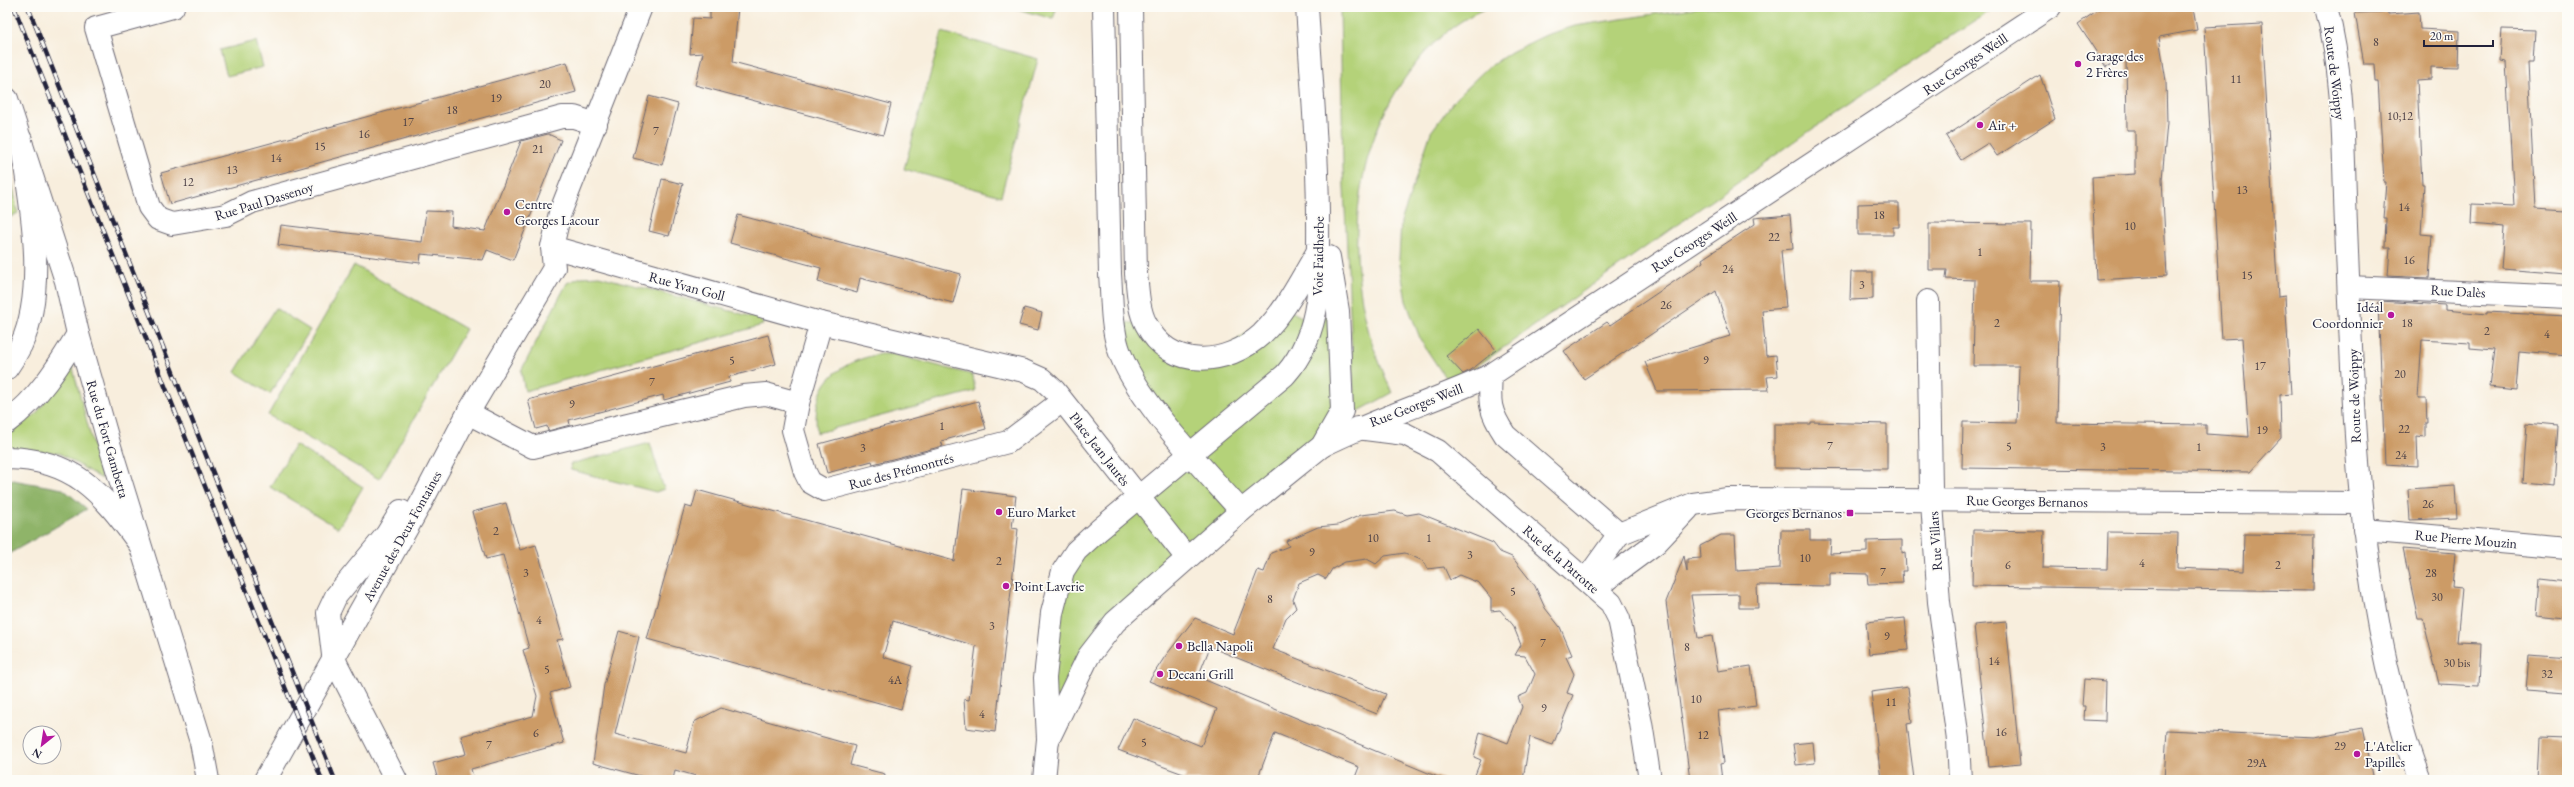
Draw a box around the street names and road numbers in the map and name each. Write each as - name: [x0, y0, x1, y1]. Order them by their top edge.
- street label: Route de Woippy: [2320, 25, 2350, 122]
- street label: Rue Georges Weill: [1919, 29, 2011, 99]
- street label: Rue Paul Dassenoy: [212, 177, 316, 225]
- street label: Rue Georges Weill: [1648, 207, 1741, 276]
- street label: Voie Faidherbe: [1308, 216, 1328, 296]
- street label: Rue Yvan Goll: [647, 267, 728, 305]
- street label: Rue Dalès: [2430, 281, 2486, 301]
- street label: Route de Woippy: [2343, 348, 2365, 443]
- street label: Rue du Fort Gambetta: [83, 378, 134, 501]
- street label: Rue Georges Weill: [1367, 379, 1466, 431]
- street label: Place Jean Jaurès: [1066, 408, 1135, 490]
- street label: Rue des Prémontrés: [847, 448, 956, 494]
- street label: Avenue des Deux Fontaines: [358, 467, 446, 605]
- street label: Rue Georges Bernanos: [1966, 491, 2089, 511]
- street label: Rue Villars: [1924, 510, 1946, 571]
- street label: Rue de la Patrotte: [1519, 521, 1603, 597]
- street label: Rue Pierre Mouzin: [2414, 526, 2518, 552]

